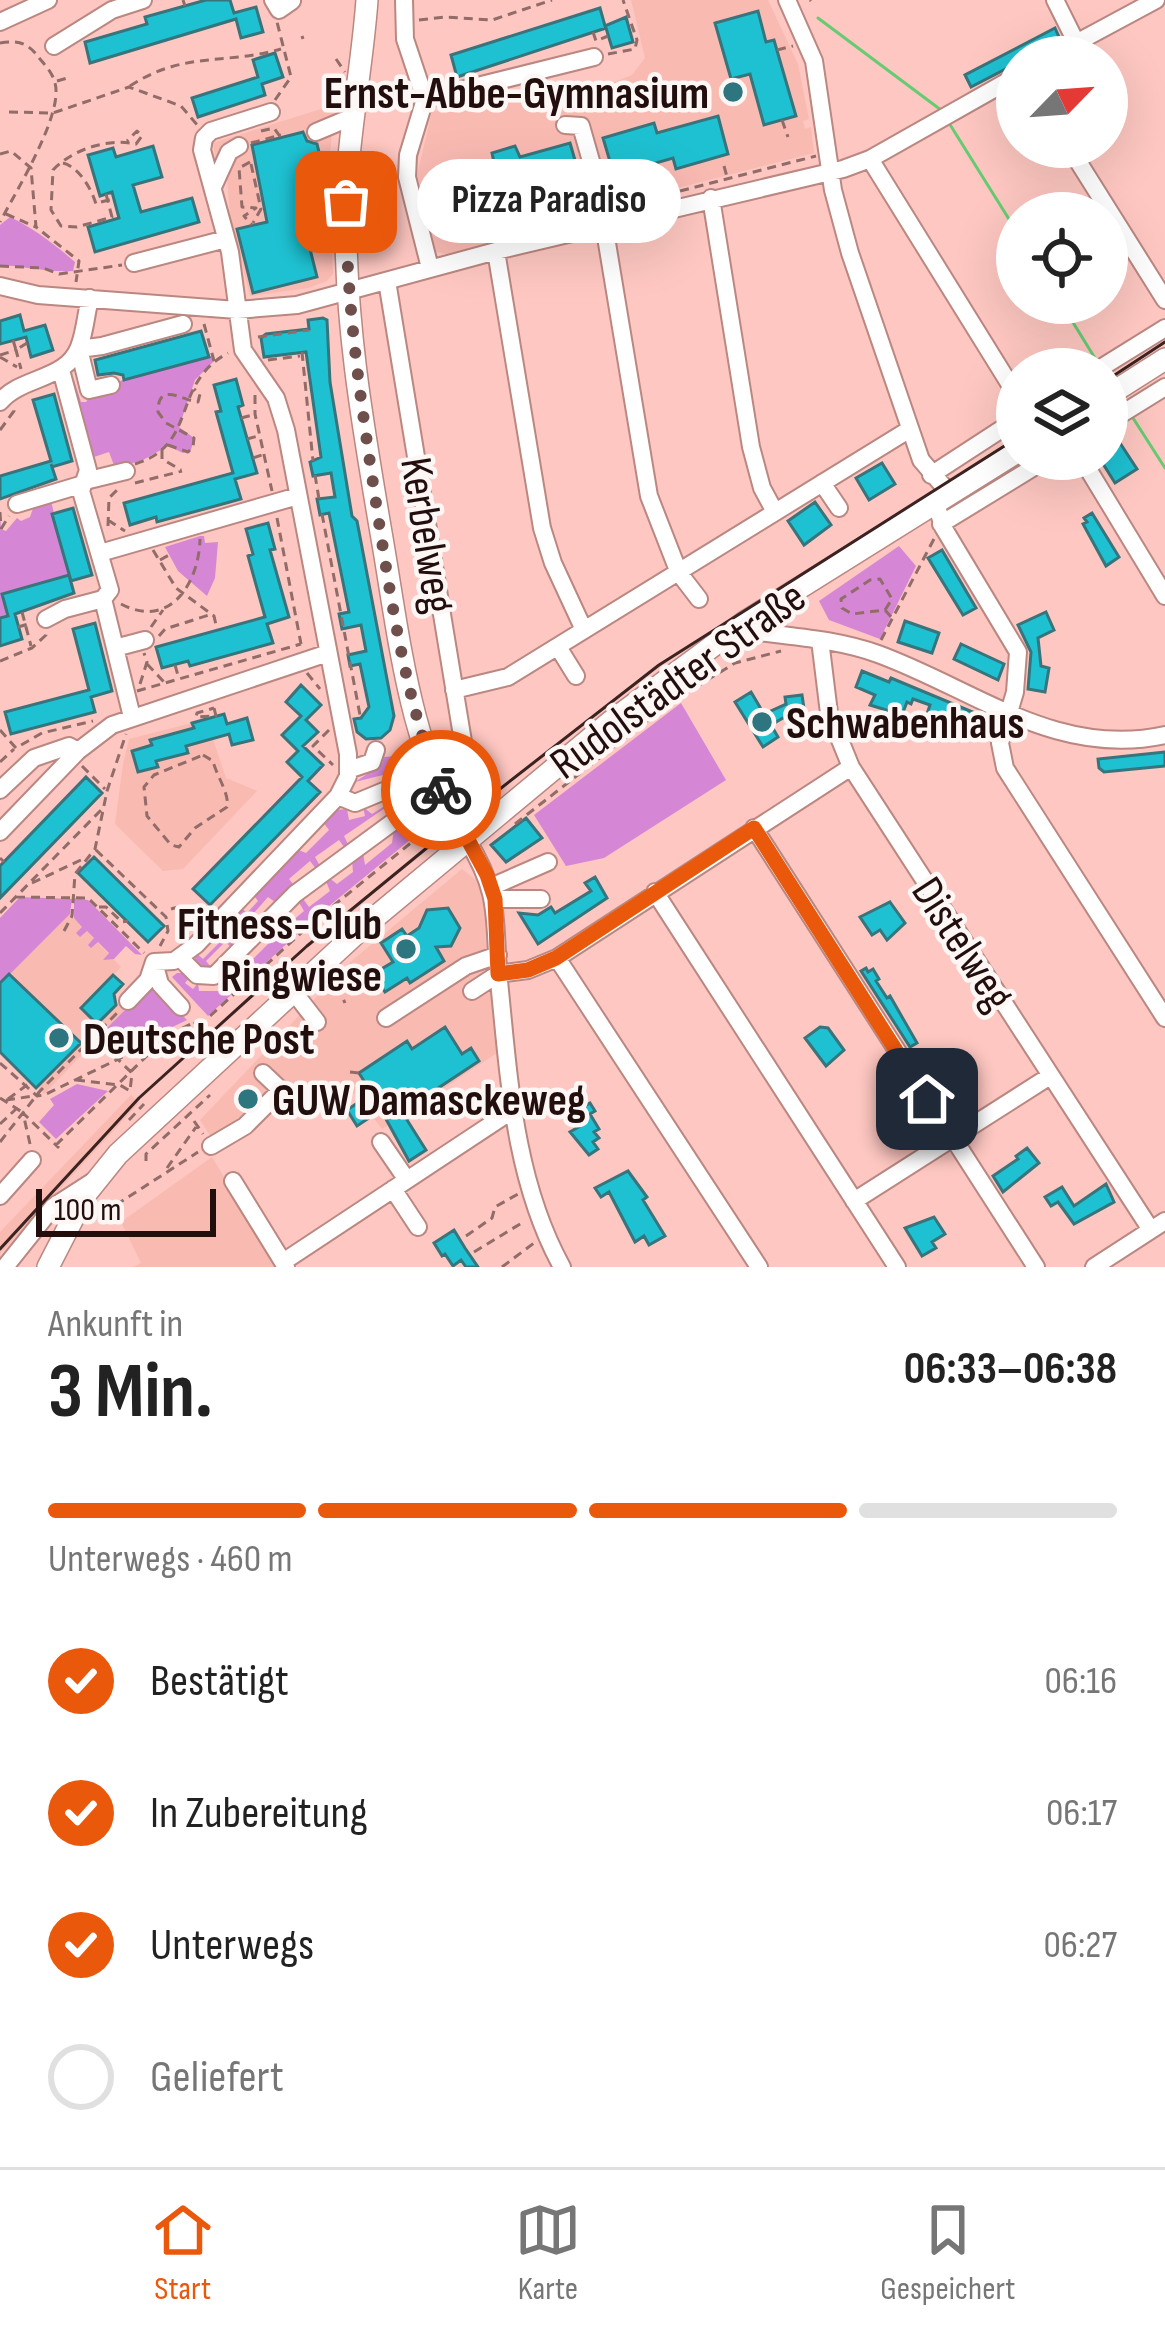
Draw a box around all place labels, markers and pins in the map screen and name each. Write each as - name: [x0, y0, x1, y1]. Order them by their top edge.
- place label: Ernst-Abbe-Gymnasium: [324, 67, 709, 122]
- marker: Ernst-Abbe-Gymnasium: [720, 79, 746, 105]
- pin: [295, 151, 397, 253]
- callout: Pizza Paradiso: [418, 160, 682, 244]
- place label: Schwabenhaus: [786, 697, 1024, 752]
- marker: Schwabenhaus: [749, 709, 775, 735]
- place label: Fitness-Club Ringwiese: [177, 898, 382, 1005]
- marker: Fitness-Club Ringwiese: [393, 936, 419, 962]
- place label: Deutsche Post: [83, 1013, 315, 1068]
- marker: Deutsche Post: [46, 1025, 72, 1051]
- pin: [876, 1048, 978, 1150]
- place label: GUW Damasckeweg: [272, 1074, 586, 1129]
- marker: GUW Damasckeweg: [235, 1086, 261, 1112]

